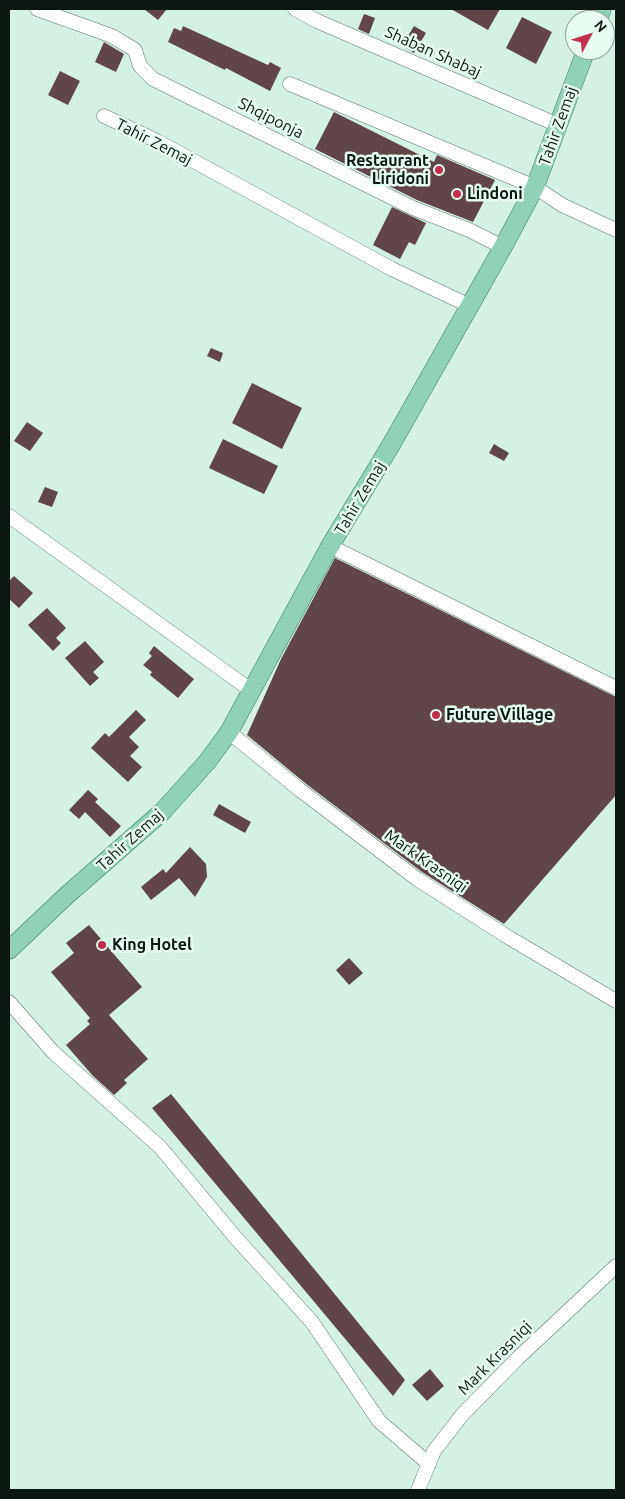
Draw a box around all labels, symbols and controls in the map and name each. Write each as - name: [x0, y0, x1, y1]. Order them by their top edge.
- north arrow: [565, 10, 615, 60]
- text: N: [591, 17, 610, 35]
- street label: Shaban Shabaj: [382, 22, 484, 82]
- street label: Tahir Zemaj: [535, 84, 581, 168]
- street label: Shqiponja: [235, 93, 307, 143]
- street label: Tahir Zemaj: [113, 115, 195, 169]
- place label: Restaurant Liridoni: [346, 151, 429, 189]
- marker: Restaurant Liridoni: [433, 164, 445, 176]
- place label: Lindoni: [467, 184, 523, 204]
- marker: Lindoni: [451, 188, 463, 200]
- street label: Tahir Zemaj: [330, 457, 390, 539]
- place label: Future Village: [446, 705, 553, 725]
- marker: Future Village: [430, 709, 442, 721]
- street label: Tahir Zemaj: [93, 805, 167, 875]
- street label: Mark Krasniqi: [381, 825, 471, 897]
- place label: King Hotel: [112, 935, 192, 955]
- marker: King Hotel: [96, 939, 108, 951]
- street label: Mark Krasniqi: [454, 1317, 536, 1399]

